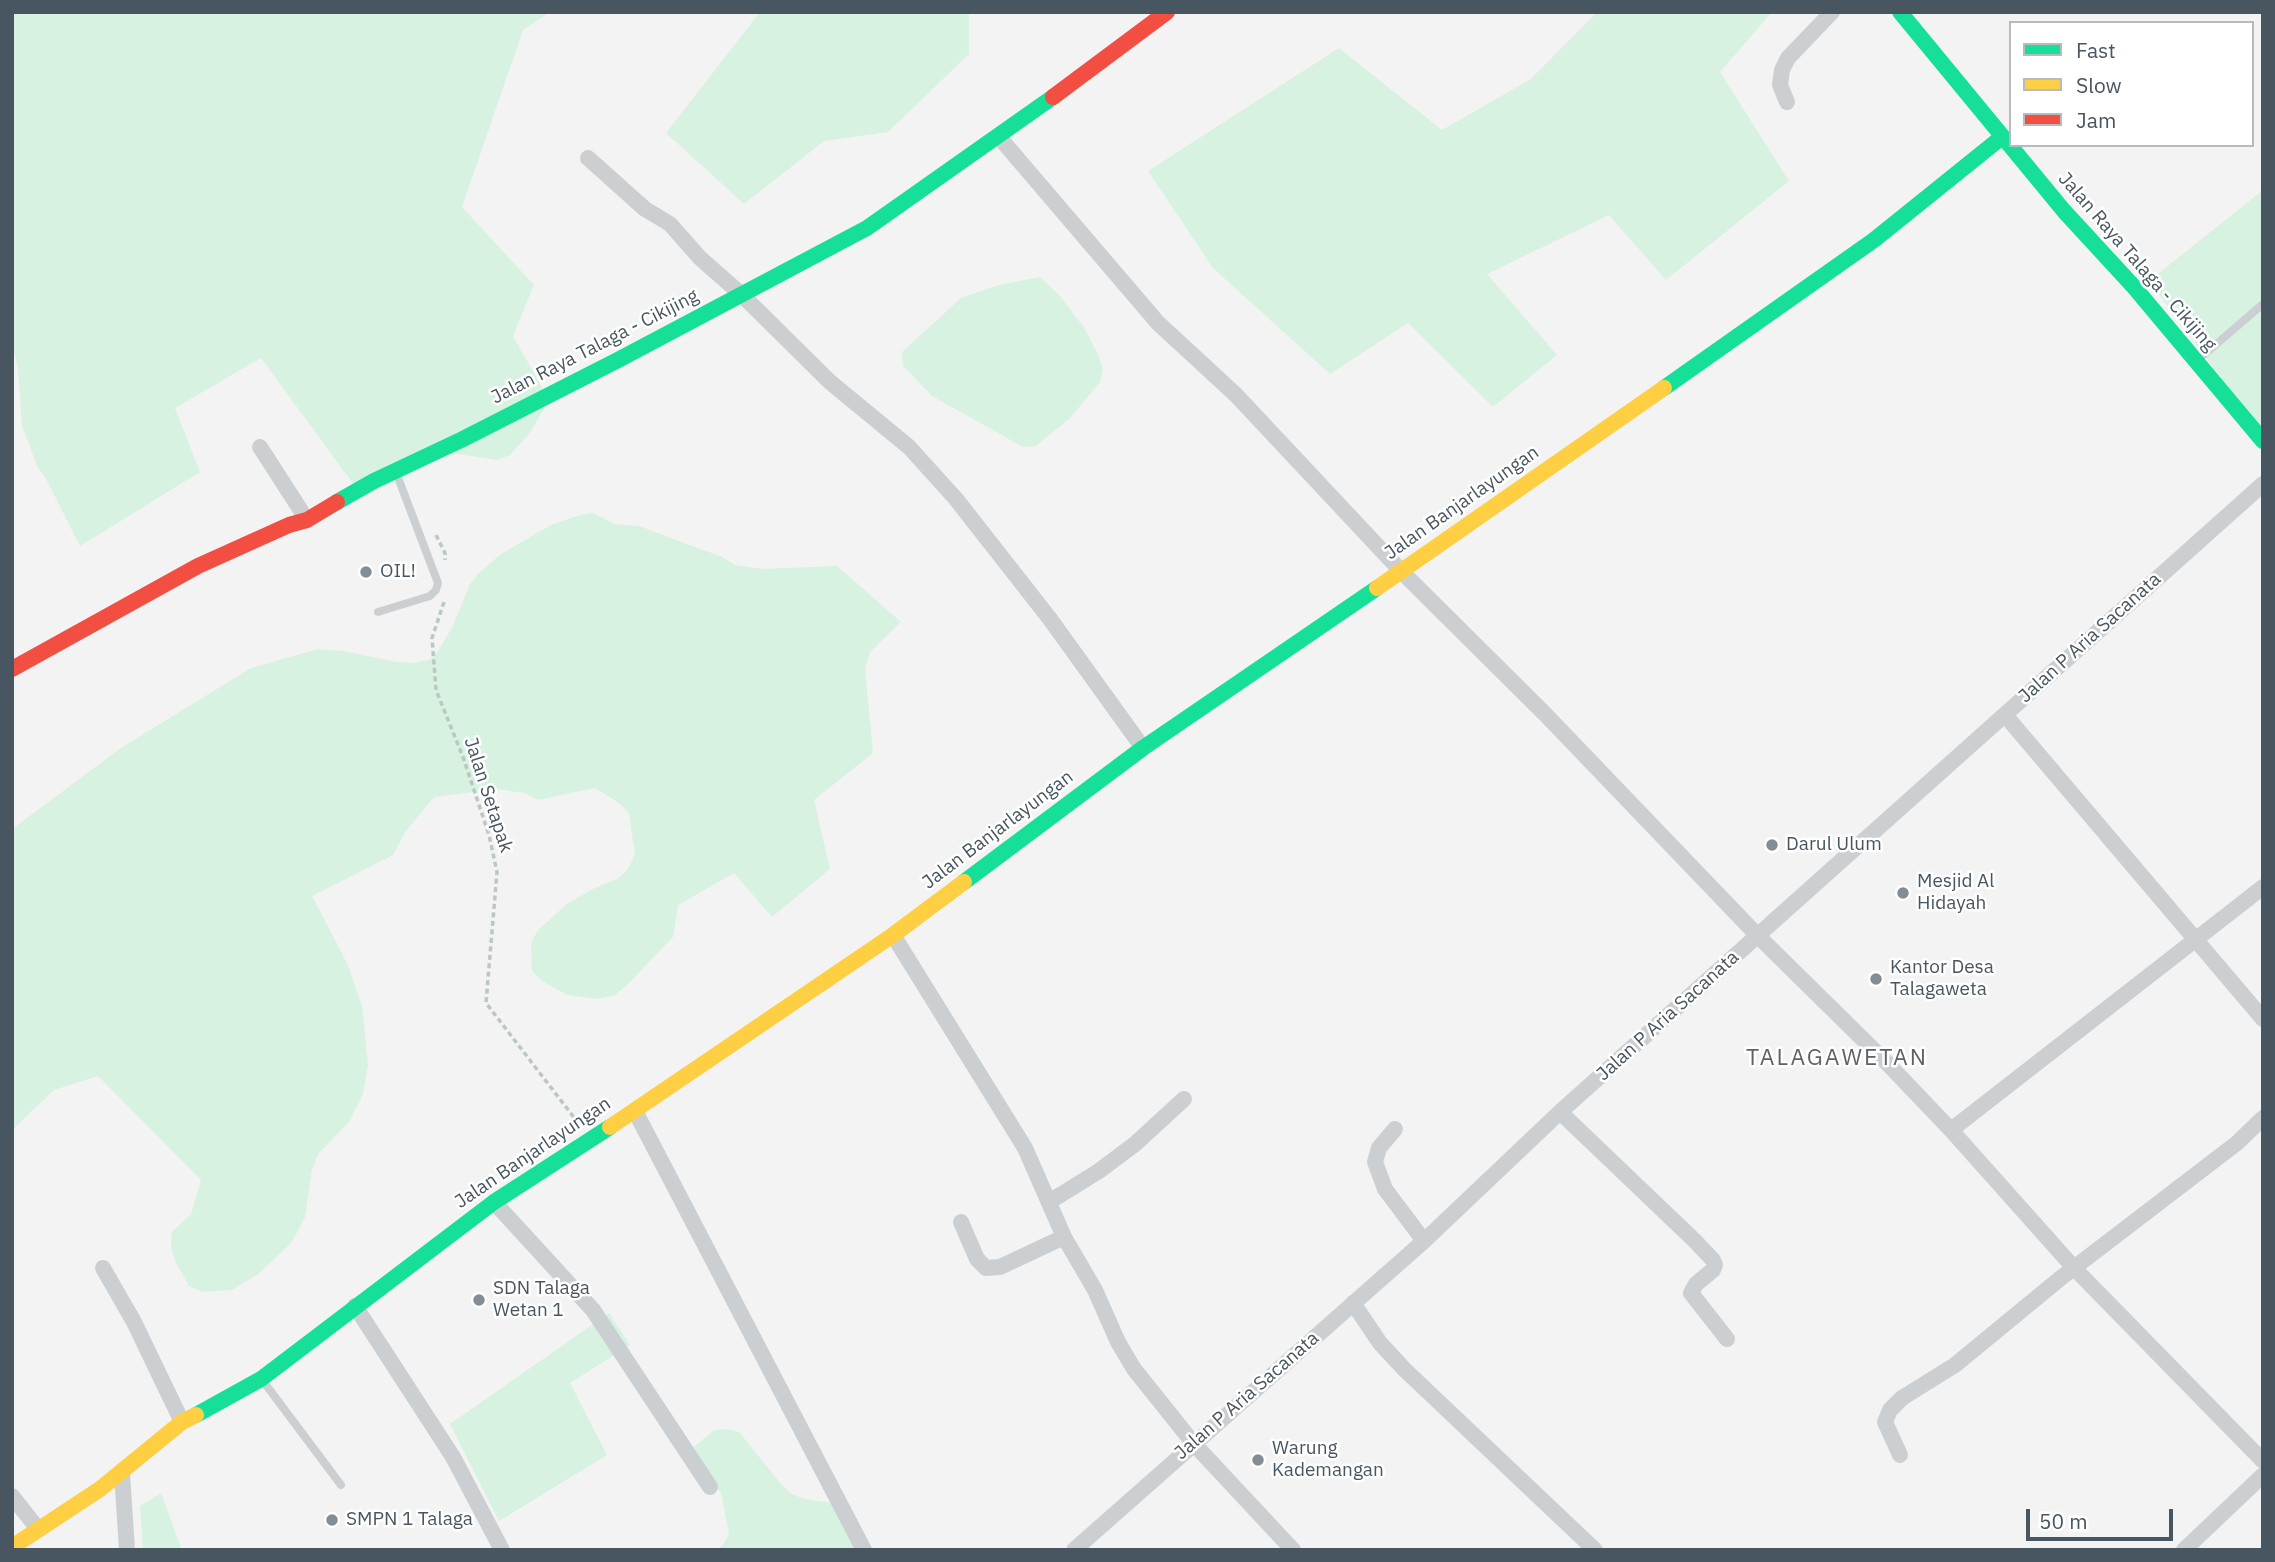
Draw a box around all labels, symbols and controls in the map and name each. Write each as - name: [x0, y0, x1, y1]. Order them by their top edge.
- legend: [2009, 21, 2254, 147]
- text: Fast: [2076, 36, 2116, 64]
- text: Slow: [2076, 71, 2122, 99]
- text: Jam: [2076, 106, 2116, 134]
- street label: Jalan Raya Talaga - Cikijing: [2053, 168, 2221, 356]
- street label: Jalan Raya Talaga - Cikijing: [488, 285, 702, 409]
- street label: Jalan Banjarlayungan: [1381, 441, 1543, 565]
- place label: OIL!: [380, 561, 416, 583]
- marker: OIL!: [358, 564, 374, 580]
- street label: Jalan P Aria Sacanata: [2014, 568, 2166, 708]
- street label: Jalan Setapak: [459, 734, 517, 856]
- street label: Jalan Banjarlayungan: [918, 766, 1078, 894]
- place label: Darul Ulum: [1786, 834, 1882, 856]
- marker: Darul Ulum: [1764, 837, 1780, 853]
- place label: Mesjid Al Hidayah: [1917, 871, 1994, 915]
- marker: Mesjid Al Hidayah: [1895, 885, 1911, 901]
- street label: Jalan P Aria Sacanata: [1592, 946, 1744, 1086]
- place label: Kantor Desa Talagaweta: [1890, 957, 1994, 1001]
- marker: Kantor Desa Talagaweta: [1868, 971, 1884, 987]
- district label: TALAGAWETAN: [1747, 1044, 1927, 1072]
- street label: Jalan Banjarlayungan: [451, 1092, 615, 1214]
- place label: SDN Talaga Wetan 1: [493, 1278, 590, 1322]
- marker: SDN Talaga Wetan 1: [471, 1292, 487, 1308]
- street label: Jalan P Aria Sacanata: [1170, 1327, 1324, 1465]
- place label: Warung Kademangan: [1272, 1438, 1384, 1482]
- marker: Warung Kademangan: [1250, 1452, 1266, 1468]
- scale bar: [2030, 1496, 2177, 1540]
- text: 50 m: [2039, 1507, 2088, 1535]
- place label: SMPN 1 Talaga: [346, 1509, 473, 1531]
- marker: SMPN 1 Talaga: [324, 1512, 340, 1528]

